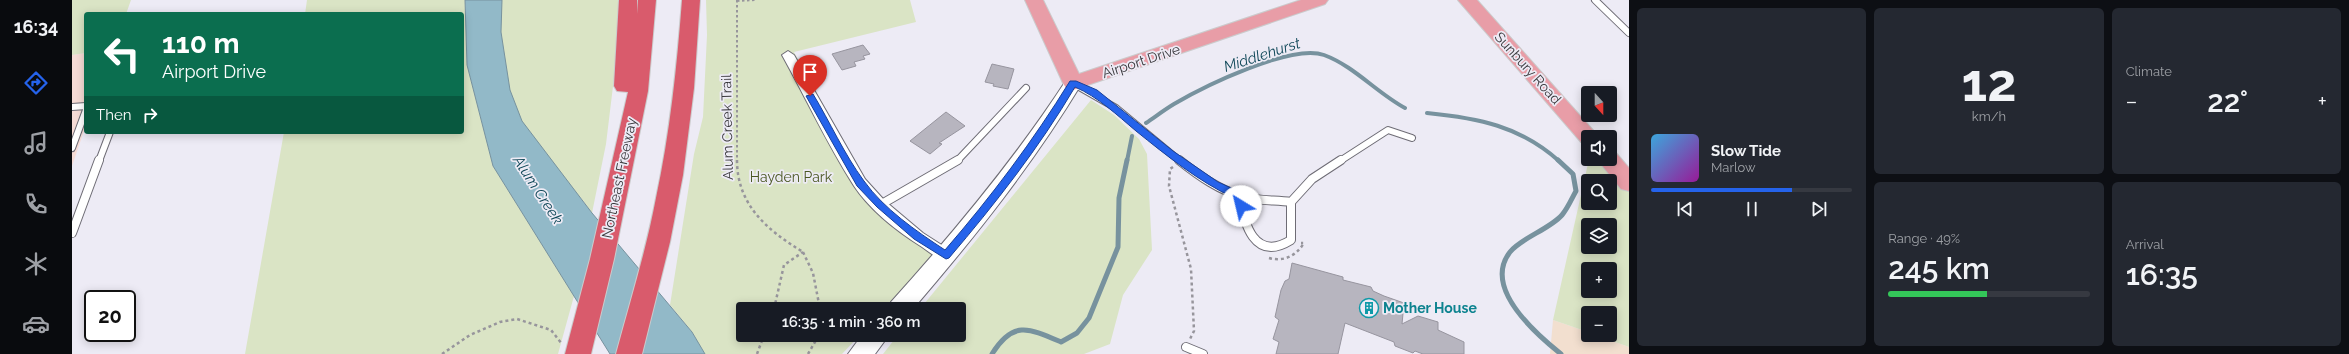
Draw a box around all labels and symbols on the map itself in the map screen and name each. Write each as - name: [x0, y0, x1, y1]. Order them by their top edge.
- street label: Sunbury Road: [1492, 29, 1564, 107]
- water label: Middlehurst: [1221, 34, 1303, 76]
- street label: Airport Drive: [1100, 41, 1182, 81]
- pin: [793, 55, 827, 96]
- street label: Alum Creek Trail: [718, 74, 736, 180]
- north arrow: [1581, 86, 1617, 122]
- street label: Northeast Freeway: [598, 116, 640, 240]
- water label: Alum Creek: [509, 152, 567, 228]
- park label: Hayden Park: [750, 169, 833, 185]
- position arrow: [1220, 185, 1262, 227]
- speed limit sign: 20: [84, 290, 136, 342]
- building icon: Mother House: [1358, 297, 1380, 319]
- place label: Mother House: [1383, 300, 1477, 316]

